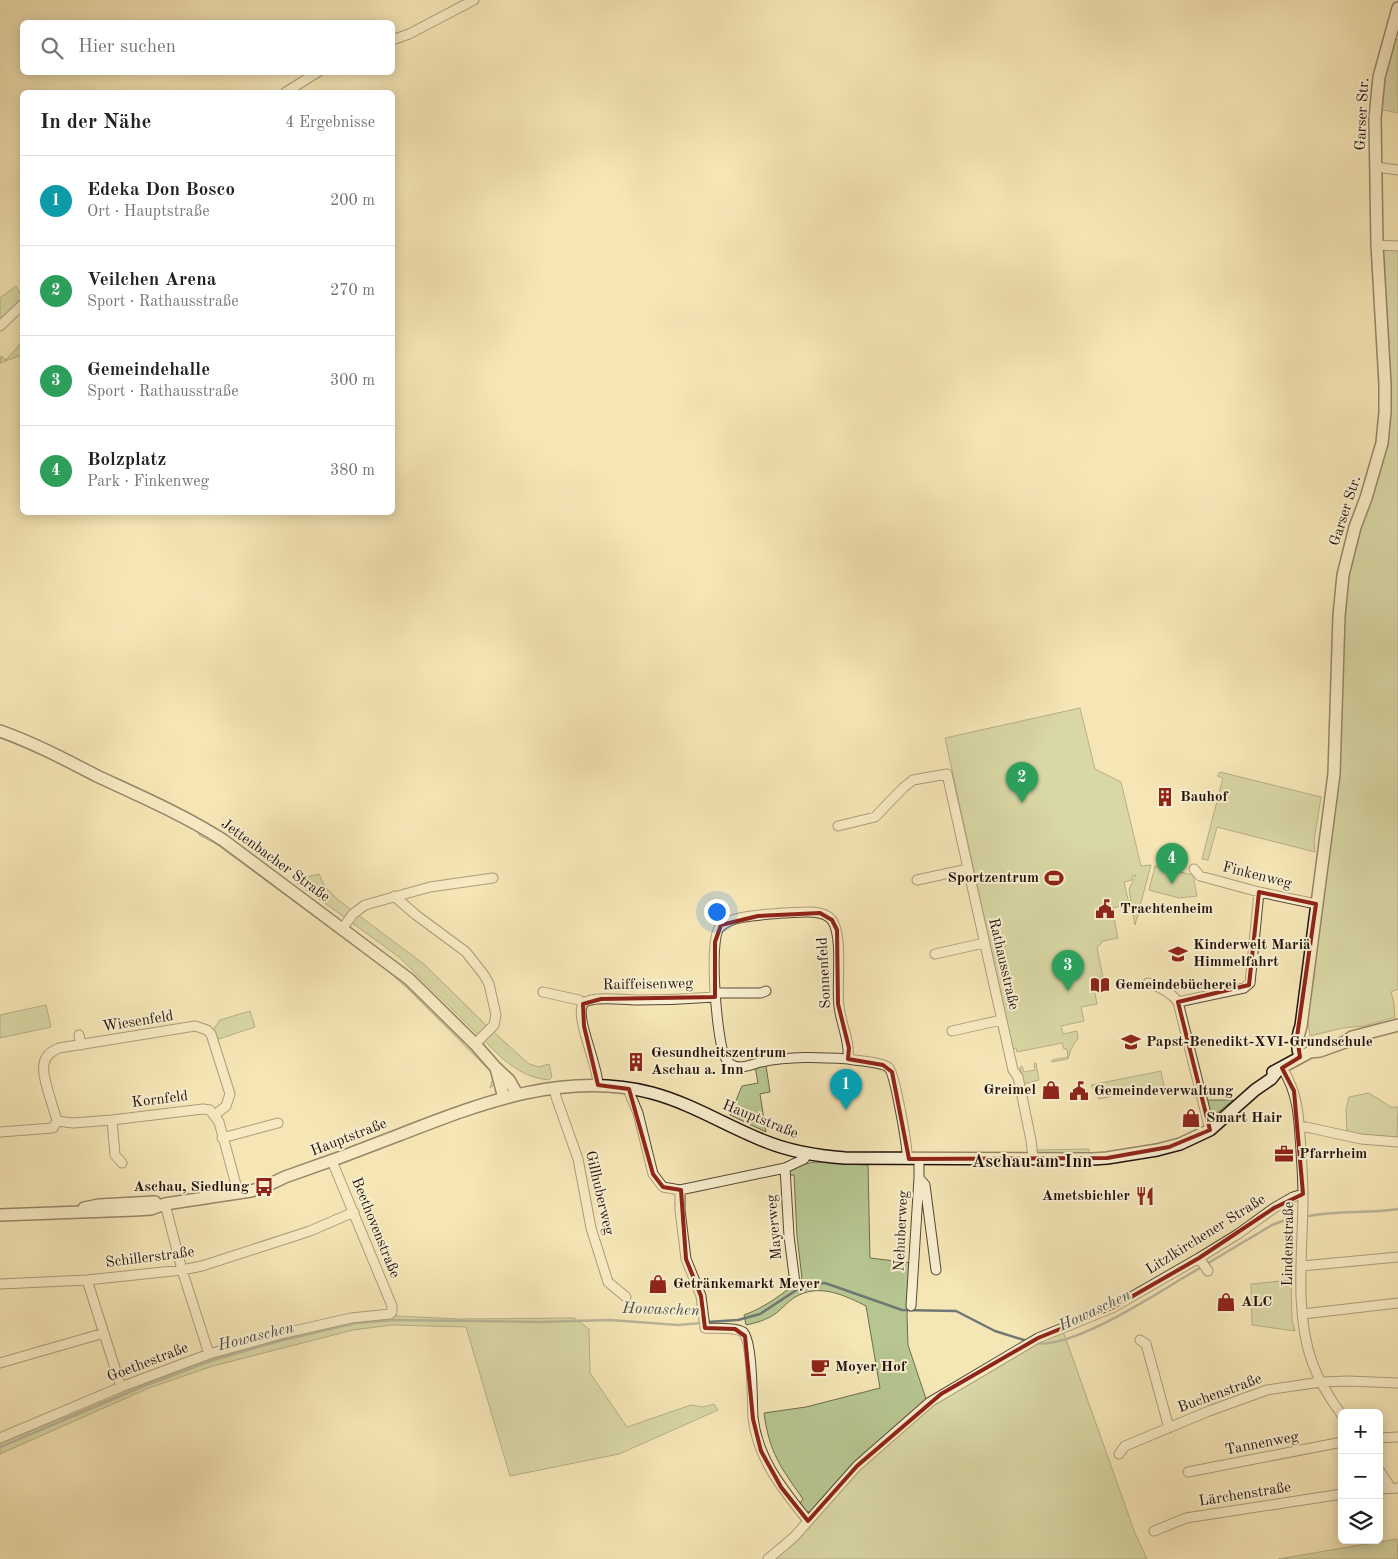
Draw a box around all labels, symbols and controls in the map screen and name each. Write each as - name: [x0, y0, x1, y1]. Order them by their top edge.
- search box: [20, 20, 395, 75]
- icon: search: [38, 34, 66, 62]
- text: Hier suchen: [78, 38, 176, 57]
- street label: Garser Str.: [1354, 77, 1372, 151]
- text: In der Nähe: [40, 112, 151, 133]
- text: 4 Ergebnisse: [285, 115, 375, 131]
- text: Edeka Don Bosco: [87, 181, 235, 200]
- text: 1: [51, 193, 61, 209]
- text: 200 m: [330, 193, 375, 209]
- text: Ort · Hauptstraße: [87, 204, 210, 220]
- text: Veilchen Arena: [87, 271, 216, 290]
- text: 2: [51, 283, 61, 299]
- text: 270 m: [330, 283, 375, 299]
- text: Sport · Rathausstraße: [87, 294, 239, 310]
- text: Gemeindehalle: [87, 361, 210, 380]
- text: 3: [51, 373, 61, 389]
- text: 300 m: [330, 373, 375, 389]
- text: Sport · Rathausstraße: [87, 384, 239, 400]
- text: Bolzplatz: [87, 451, 166, 470]
- text: 4: [51, 463, 61, 479]
- text: 380 m: [330, 463, 375, 479]
- text: Park · Finkenweg: [87, 474, 209, 490]
- street label: Garser Str.: [1328, 474, 1364, 548]
- pin: 2: [1006, 762, 1038, 803]
- building icon: Bauhof: [1154, 786, 1176, 808]
- place label: Bauhof: [1180, 790, 1229, 805]
- street label: Jettenbacher Straße: [218, 817, 332, 905]
- pin: 4: [1156, 843, 1188, 884]
- street label: Finkenweg: [1221, 860, 1293, 892]
- sports icon: Sportzentrum: [1043, 867, 1065, 889]
- place label: Sportzentrum: [947, 871, 1039, 886]
- public building icon: Trachtenheim: [1094, 898, 1116, 920]
- your location: [704, 899, 730, 925]
- place label: Trachtenheim: [1120, 902, 1213, 917]
- street label: Rathausstraße: [985, 917, 1021, 1011]
- street label: Sonnenfeld: [816, 937, 834, 1009]
- place label: Kinderwelt Mariä Himmelfahrt: [1193, 938, 1311, 970]
- school or university icon: Kinderwelt Mariä Himmelfahrt: [1167, 943, 1189, 965]
- pin: 3: [1052, 950, 1084, 991]
- library icon: Gemeindebücherei: [1089, 974, 1111, 996]
- street label: Raiffeisenweg: [603, 977, 693, 993]
- place label: Gemeindebücherei: [1115, 978, 1237, 993]
- street label: Wiesenfeld: [101, 1009, 175, 1035]
- school or university icon: Papst-Benedikt-XVI-Grundschule: [1120, 1031, 1142, 1053]
- place label: Papst-Benedikt-XVI-Grundschule: [1146, 1035, 1373, 1050]
- place label: Gesundheitszentrum Aschau a. Inn: [651, 1046, 786, 1078]
- building icon: Gesundheitszentrum Aschau a. Inn: [625, 1051, 647, 1073]
- pin: 1: [830, 1069, 862, 1110]
- shop icon: Greimel: [1040, 1079, 1062, 1101]
- public building icon: Gemeindeverwaltung: [1068, 1080, 1090, 1102]
- place label: Greimel: [983, 1083, 1036, 1098]
- place label: Gemeindeverwaltung: [1094, 1084, 1234, 1099]
- street label: Kornfeld: [131, 1089, 189, 1111]
- street label: Hauptstraße: [720, 1098, 800, 1142]
- shop icon: Smart Hair: [1180, 1107, 1202, 1129]
- place label: Smart Hair: [1206, 1111, 1283, 1126]
- street label: Hauptstraße: [309, 1117, 389, 1159]
- office icon: Pfarrheim: [1273, 1143, 1295, 1165]
- place label: Pfarrheim: [1299, 1147, 1367, 1162]
- street label: Gillhuberweg: [582, 1150, 616, 1236]
- district label: Aschau am Inn: [972, 1153, 1092, 1171]
- bus stop icon: Aschau, Siedlung: [253, 1176, 275, 1198]
- street label: Beethovenstraße: [348, 1176, 402, 1280]
- place label: Aschau, Siedlung: [133, 1180, 250, 1195]
- restaurant icon: Ametsbichler: [1134, 1185, 1156, 1207]
- place label: Ametsbichler: [1042, 1189, 1130, 1204]
- street label: Nehuberweg: [892, 1190, 912, 1272]
- street label: Litzlkirchener Straße: [1144, 1192, 1269, 1278]
- street label: Mayerweg: [765, 1193, 785, 1261]
- street label: Lindenstraße: [1281, 1201, 1297, 1287]
- street label: Schillerstraße: [105, 1245, 195, 1271]
- shop icon: Getränkemarkt Meyer: [647, 1273, 669, 1295]
- place label: Getränkemarkt Meyer: [673, 1277, 820, 1292]
- water label: Howaschen: [1056, 1287, 1134, 1335]
- shop icon: ALC: [1215, 1291, 1237, 1313]
- place label: ALC: [1241, 1295, 1272, 1310]
- water label: Howaschen: [621, 1301, 700, 1319]
- water label: Howaschen: [215, 1320, 296, 1354]
- street label: Goethestraße: [105, 1341, 191, 1385]
- cafe icon: Moyer Hof: [809, 1356, 831, 1378]
- place label: Moyer Hof: [835, 1360, 908, 1375]
- street label: Buchenstraße: [1176, 1372, 1264, 1416]
- map controls: [1338, 1409, 1383, 1544]
- button: +: [1338, 1409, 1383, 1454]
- street label: Tannenweg: [1224, 1430, 1300, 1458]
- button: −: [1338, 1454, 1383, 1499]
- street label: Lärchenstraße: [1198, 1480, 1292, 1510]
- button: layers: [1338, 1499, 1383, 1544]

